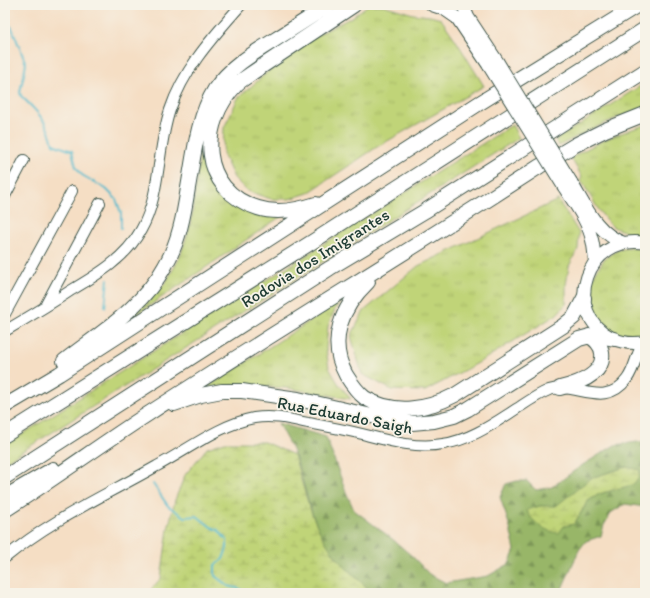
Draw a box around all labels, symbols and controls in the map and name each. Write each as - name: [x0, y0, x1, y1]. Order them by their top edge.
- street label: Rodovia dos Imigrantes: [237, 204, 393, 312]
- street label: Rua Eduardo Saigh: [276, 392, 415, 438]

